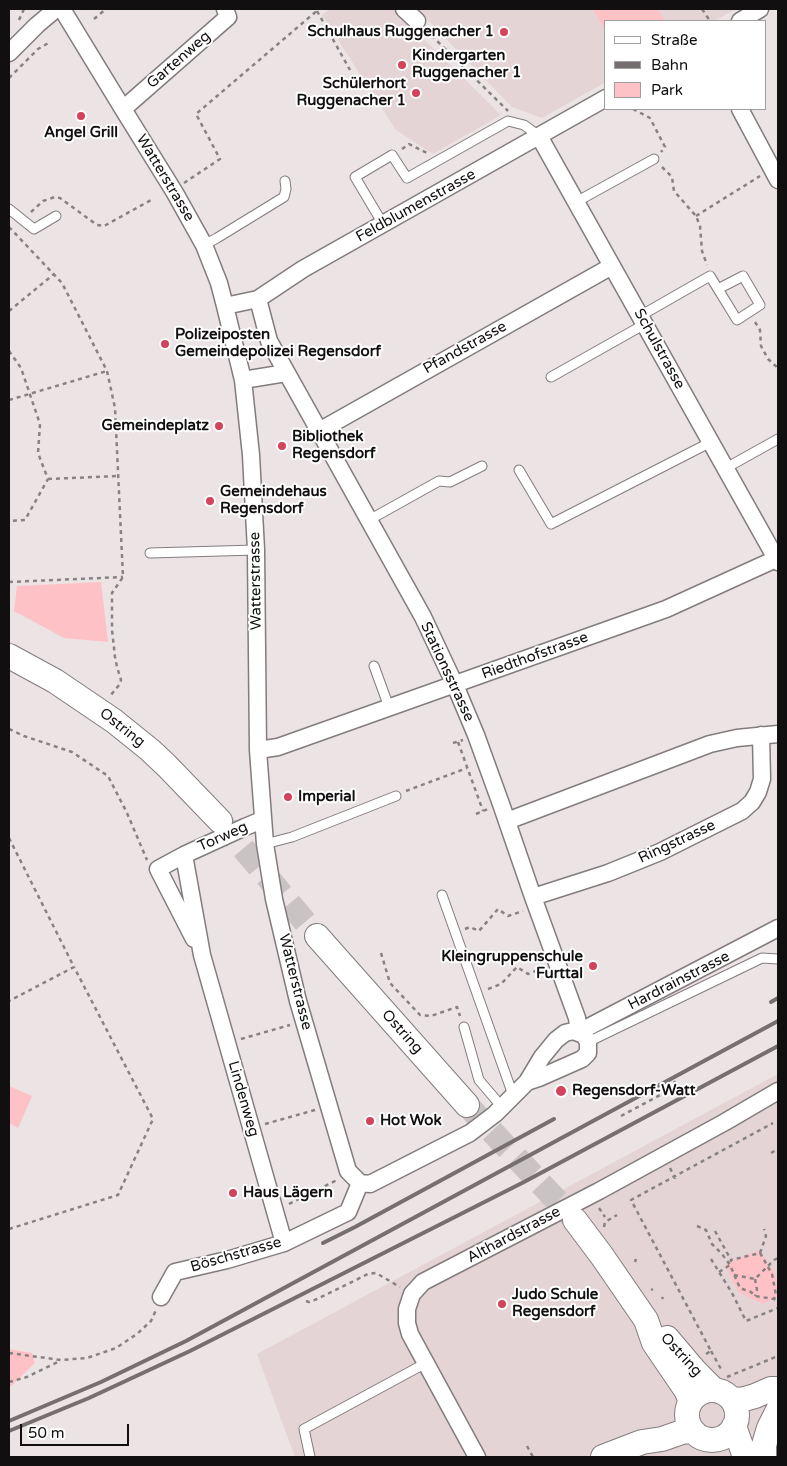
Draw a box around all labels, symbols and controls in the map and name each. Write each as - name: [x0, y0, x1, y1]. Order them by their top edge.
- legend: [604, 20, 767, 110]
- place label: Schulhaus Ruggenacher 1: [308, 23, 494, 41]
- marker: Schulhaus Ruggenacher 1: [498, 26, 510, 38]
- street label: Gartenweg: [144, 27, 214, 93]
- text: Straße: [651, 31, 697, 49]
- place label: Kindergarten Ruggenacher 1: [412, 47, 521, 82]
- text: Bahn: [651, 56, 688, 74]
- marker: Kindergarten Ruggenacher 1: [396, 59, 408, 71]
- place label: Schülerhort Ruggenacher 1: [297, 75, 406, 110]
- text: Park: [651, 81, 683, 99]
- marker: Schülerhort Ruggenacher 1: [410, 87, 422, 99]
- marker: Angel Grill: [75, 110, 87, 122]
- place label: Angel Grill: [44, 124, 118, 142]
- street label: Watterstrasse: [132, 131, 198, 225]
- street label: Feldblumenstrasse: [353, 166, 479, 246]
- street label: Schulstrasse: [630, 306, 688, 392]
- street label: Pfandstrasse: [420, 318, 510, 378]
- place label: Polizeiposten Gemeindepolizei Regensdorf: [175, 326, 381, 361]
- marker: Polizeiposten Gemeindepolizei Regensdorf: [159, 338, 171, 350]
- place label: Gemeindeplatz: [101, 417, 209, 435]
- marker: Gemeindeplatz: [213, 420, 225, 432]
- place label: Bibliothek Regensdorf: [292, 428, 376, 463]
- marker: Bibliothek Regensdorf: [276, 440, 288, 452]
- place label: Gemeindehaus Regensdorf: [220, 483, 327, 518]
- marker: Gemeindehaus Regensdorf: [204, 495, 216, 507]
- street label: Watterstrasse: [246, 532, 266, 630]
- street label: Stationsstrasse: [416, 619, 478, 725]
- street label: Riedthofstrasse: [479, 628, 591, 684]
- street label: Ostring: [96, 705, 148, 751]
- place label: Imperial: [298, 788, 355, 806]
- marker: Imperial: [282, 791, 294, 803]
- street label: Ringstrasse: [636, 816, 718, 868]
- street label: Torweg: [195, 818, 251, 856]
- street label: Watterstrasse: [274, 932, 316, 1032]
- place label: Kleingruppenschule Furttal: [441, 948, 583, 983]
- street label: Hardrainstrasse: [625, 948, 733, 1014]
- marker: Kleingruppenschule Furttal: [587, 960, 599, 972]
- street label: Ostring: [378, 1006, 426, 1058]
- street label: Lindenweg: [224, 1059, 262, 1139]
- place label: Regensdorf-Watt: [572, 1082, 695, 1100]
- marker: Regensdorf-Watt: [554, 1084, 568, 1098]
- place label: Hot Wok: [380, 1112, 442, 1130]
- marker: Hot Wok: [364, 1115, 376, 1127]
- place label: Haus Lägern: [243, 1184, 333, 1202]
- marker: Haus Lägern: [227, 1187, 239, 1199]
- street label: Althardstrasse: [464, 1203, 564, 1267]
- street label: Böschstrasse: [188, 1233, 284, 1277]
- place label: Judo Schule Regensdorf: [512, 1286, 598, 1321]
- marker: Judo Schule Regensdorf: [496, 1298, 508, 1310]
- street label: Ostring: [656, 1329, 706, 1381]
- scale bar: [22, 1414, 131, 1446]
- text: 50 m: [28, 1424, 65, 1442]

